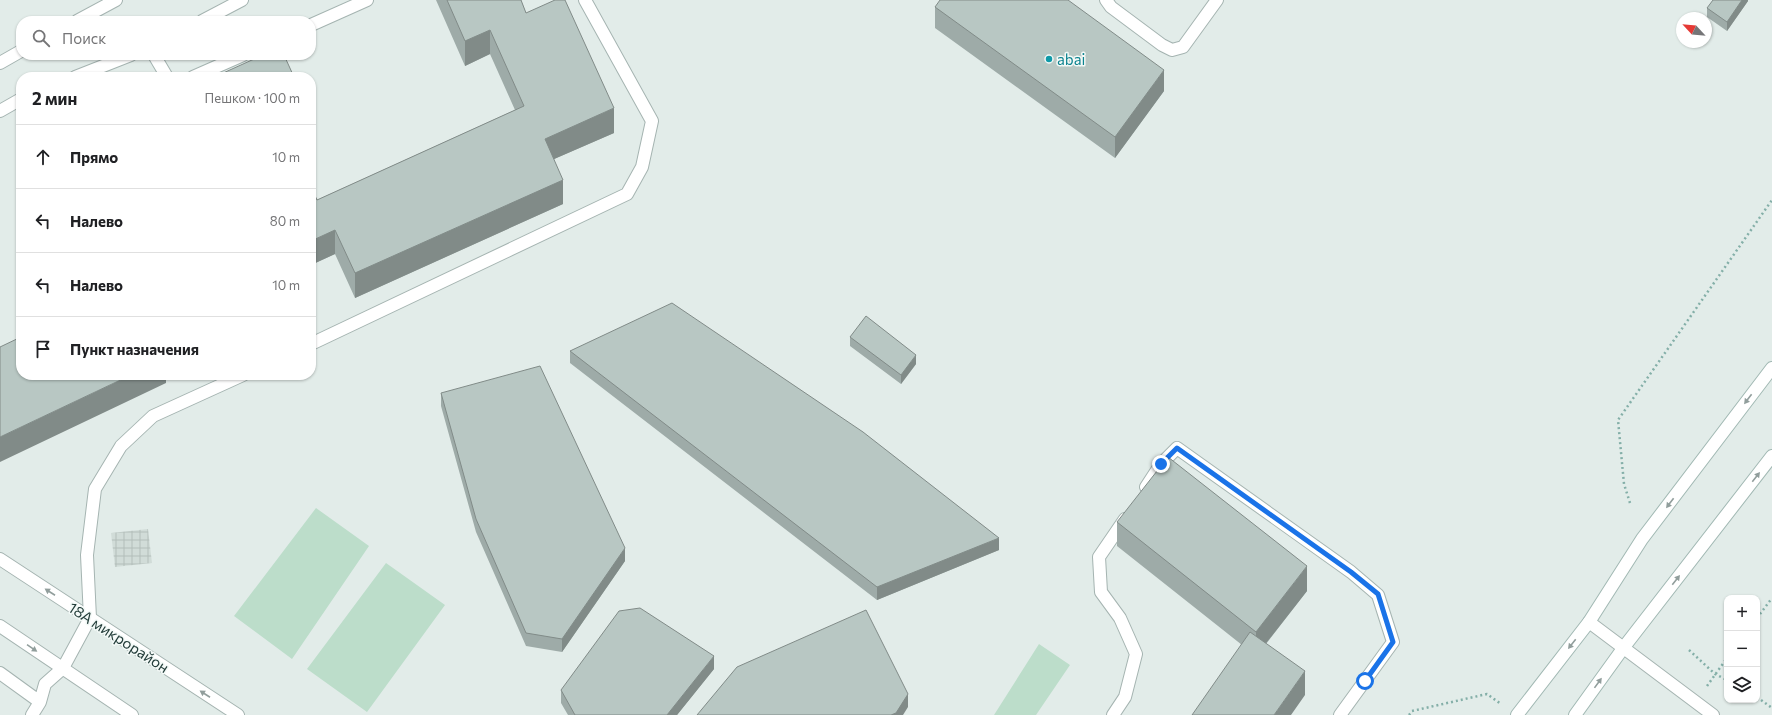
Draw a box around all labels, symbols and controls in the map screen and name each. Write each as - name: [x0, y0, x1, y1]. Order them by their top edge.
- north arrow: [1676, 12, 1712, 48]
- search box: [16, 16, 316, 60]
- icon: search: [30, 27, 52, 49]
- text: Поиск: [62, 29, 106, 47]
- place label: abai: [1057, 50, 1085, 68]
- marker: abai: [1044, 54, 1054, 64]
- text: 2 мин: [32, 88, 77, 109]
- text: Пешком · 100 m: [205, 90, 300, 106]
- icon: ahead: [32, 146, 54, 168]
- text: Прямо: [70, 148, 118, 166]
- text: 10 m: [272, 149, 300, 165]
- icon: left: [32, 210, 54, 232]
- text: Налево: [70, 212, 123, 230]
- text: 80 m: [270, 213, 300, 229]
- icon: left: [32, 274, 54, 296]
- text: Налево: [70, 276, 123, 294]
- text: 10 m: [272, 277, 300, 293]
- icon: arrive: [32, 338, 54, 360]
- text: Пункт назначения: [70, 340, 199, 358]
- one-way arrow: [1744, 394, 1753, 405]
- route end: [1152, 455, 1170, 473]
- one-way arrow: [1752, 471, 1760, 482]
- one-way arrow: [1665, 497, 1674, 508]
- one-way arrow: [1672, 574, 1681, 585]
- one-way arrow: [45, 588, 55, 596]
- map controls: [1724, 595, 1760, 703]
- button: +: [1724, 595, 1760, 631]
- street label: 18А микрорайон: [65, 598, 173, 676]
- button: −: [1724, 631, 1760, 667]
- one-way arrow: [1567, 639, 1576, 650]
- one-way arrow: [27, 644, 38, 652]
- button: layers: [1724, 667, 1760, 703]
- route start: [1356, 672, 1374, 690]
- one-way arrow: [1594, 678, 1602, 689]
- one-way arrow: [200, 690, 211, 697]

